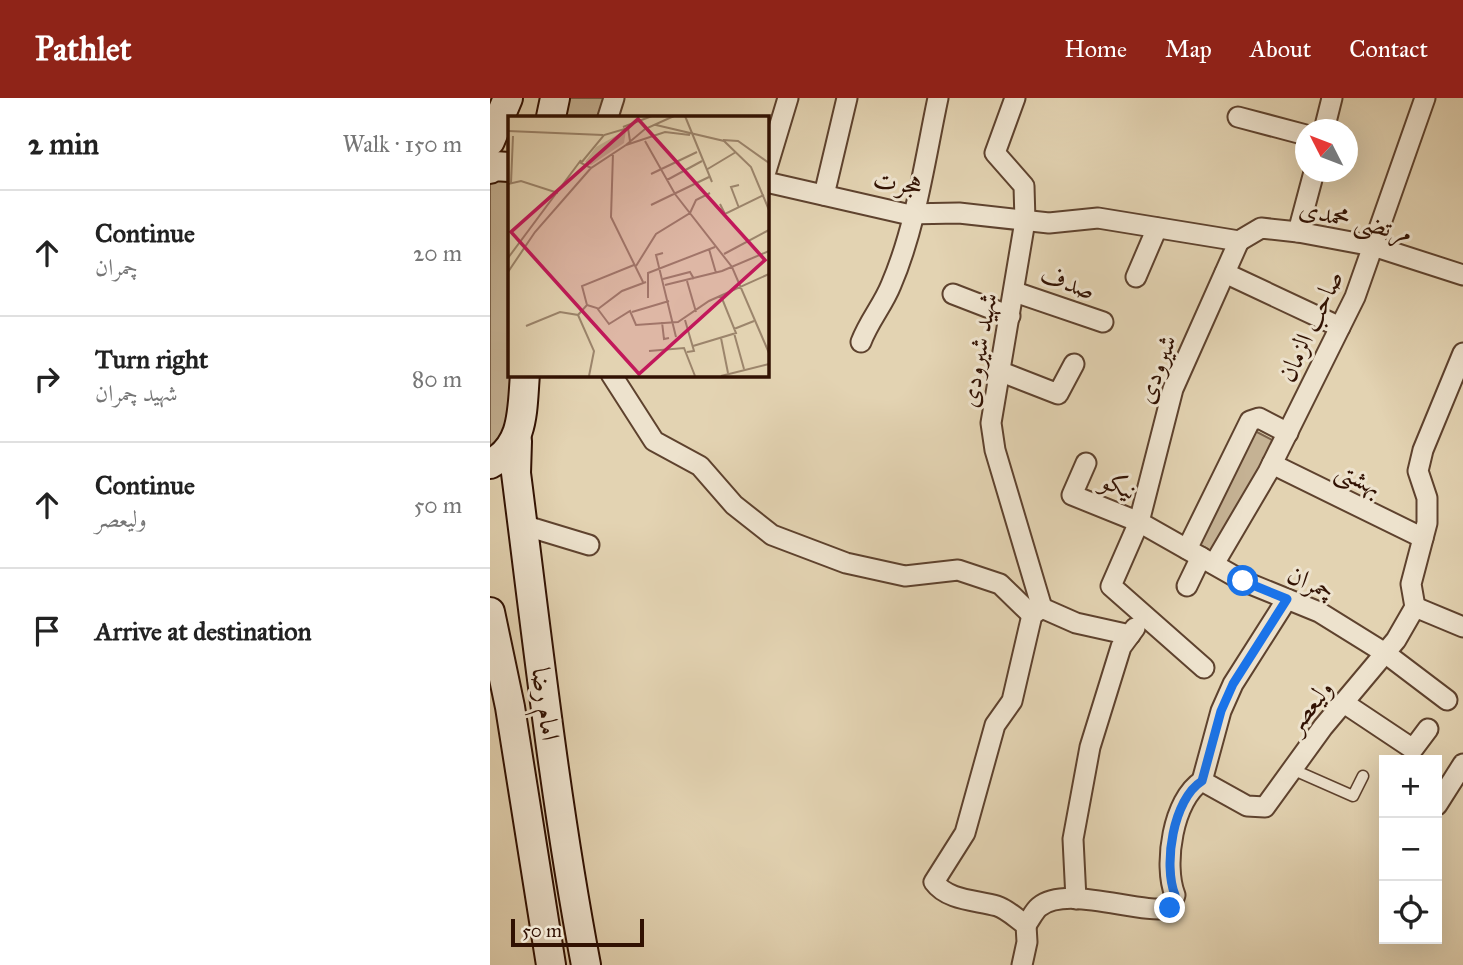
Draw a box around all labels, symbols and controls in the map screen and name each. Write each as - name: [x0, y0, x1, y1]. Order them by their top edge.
- text: Pathlet: [35, 29, 132, 69]
- text: Home: [1064, 34, 1127, 64]
- text: Map: [1165, 34, 1212, 64]
- text: About: [1250, 34, 1311, 64]
- text: Contact: [1349, 34, 1428, 64]
- inset map: [508, 116, 768, 376]
- north arrow: [1295, 119, 1358, 182]
- text: 2 min: [28, 126, 99, 162]
- text: Walk · 150 m: [342, 130, 462, 158]
- street label: هجرت: [871, 163, 925, 202]
- street label: مرتضی محمدی: [1296, 191, 1416, 251]
- text: Continue: [95, 217, 195, 249]
- icon: ahead: [28, 234, 66, 272]
- text: 20 m: [413, 239, 462, 267]
- text: چمران: [95, 253, 138, 281]
- street label: صدف: [1036, 258, 1100, 306]
- street label: صاحب الزمان: [1270, 265, 1351, 387]
- street label: شهید شیرودی: [952, 290, 1005, 410]
- street label: شیرودی: [1128, 330, 1184, 408]
- text: Turn right: [95, 343, 208, 375]
- icon: right: [28, 360, 66, 398]
- text: 80 m: [412, 365, 462, 393]
- text: شهید چمران: [95, 379, 178, 407]
- street label: بهشتی: [1329, 453, 1387, 505]
- street label: نیکو: [1093, 462, 1142, 507]
- text: Continue: [95, 469, 195, 501]
- icon: ahead: [28, 486, 66, 524]
- text: 50 m: [414, 491, 462, 519]
- text: ولیعصر: [95, 505, 147, 533]
- street label: چمران: [1282, 558, 1340, 607]
- route start: [1227, 565, 1258, 596]
- icon: arrive: [28, 612, 66, 650]
- text: Arrive at destination: [95, 615, 312, 647]
- street label: امام رضا: [518, 665, 567, 744]
- street label: ولیعصر: [1277, 673, 1340, 742]
- map controls: [1379, 755, 1442, 944]
- button: +: [1379, 755, 1442, 818]
- button: −: [1379, 818, 1442, 881]
- button: locate: [1379, 881, 1442, 944]
- route end: [1154, 892, 1185, 923]
- scale bar: [511, 916, 644, 948]
- text: 50 m: [522, 919, 562, 942]

